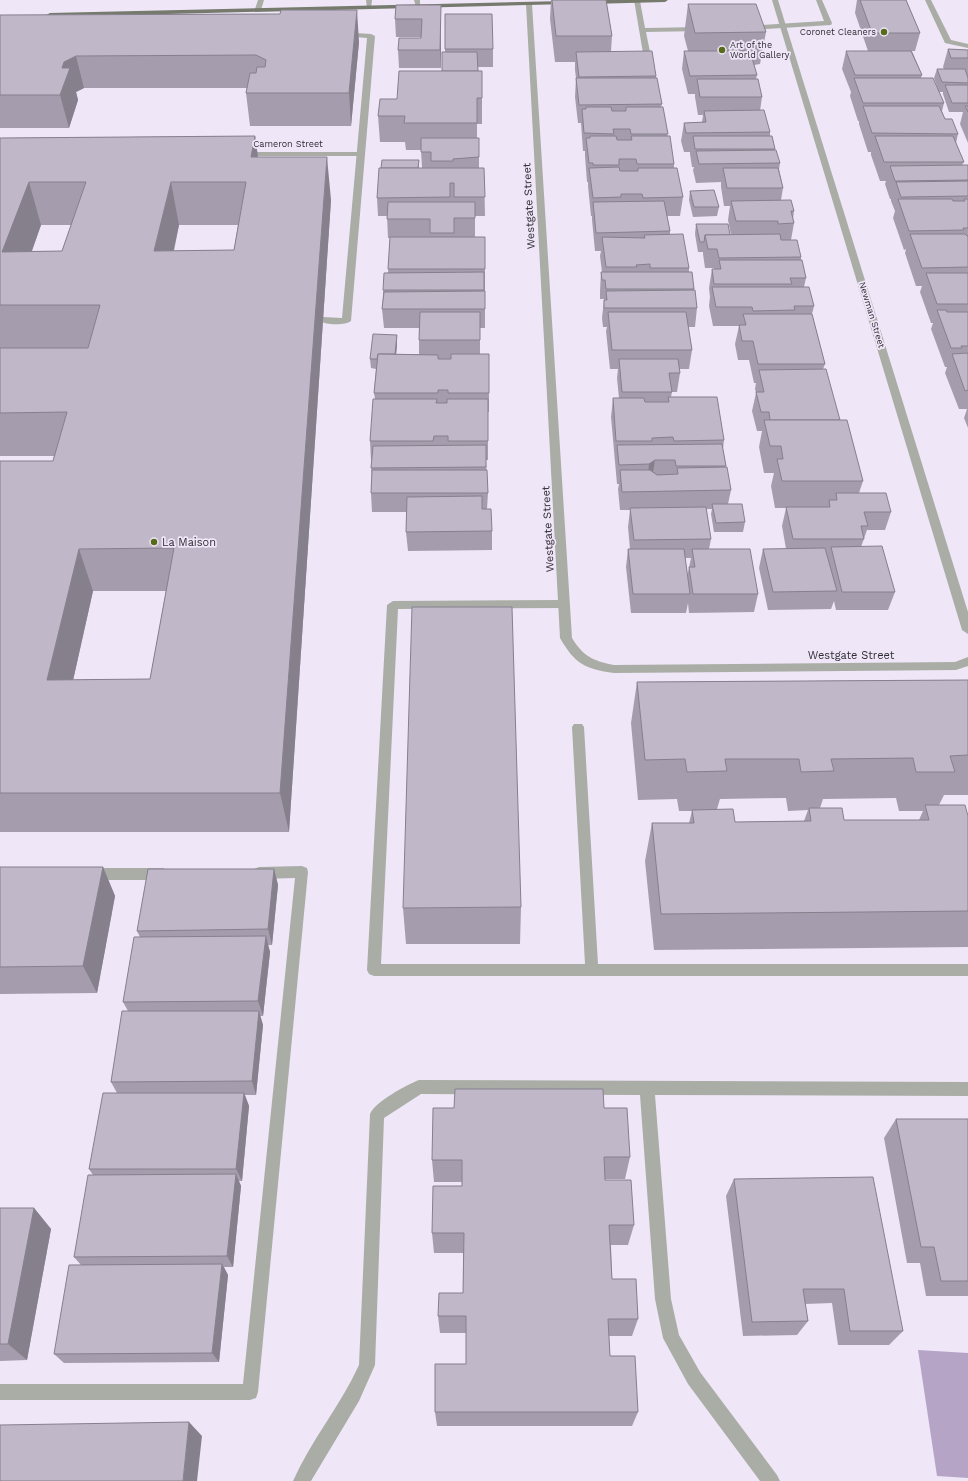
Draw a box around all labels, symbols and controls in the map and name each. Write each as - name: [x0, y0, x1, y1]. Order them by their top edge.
- place label: Coronet Cleaners: [800, 27, 876, 37]
- marker: Coronet Cleaners: [879, 27, 889, 37]
- place label: Art of the World Gallery: [730, 40, 790, 60]
- marker: Art of the World Gallery: [717, 45, 727, 55]
- street label: Cameron Street: [253, 139, 323, 149]
- street label: Westgate Street: [520, 162, 538, 250]
- street label: Newman Street: [857, 281, 887, 349]
- street label: Westgate Street: [539, 485, 557, 573]
- place label: La Maison: [162, 536, 216, 549]
- marker: La Maison: [149, 537, 159, 547]
- street label: Westgate Street: [808, 649, 895, 662]

